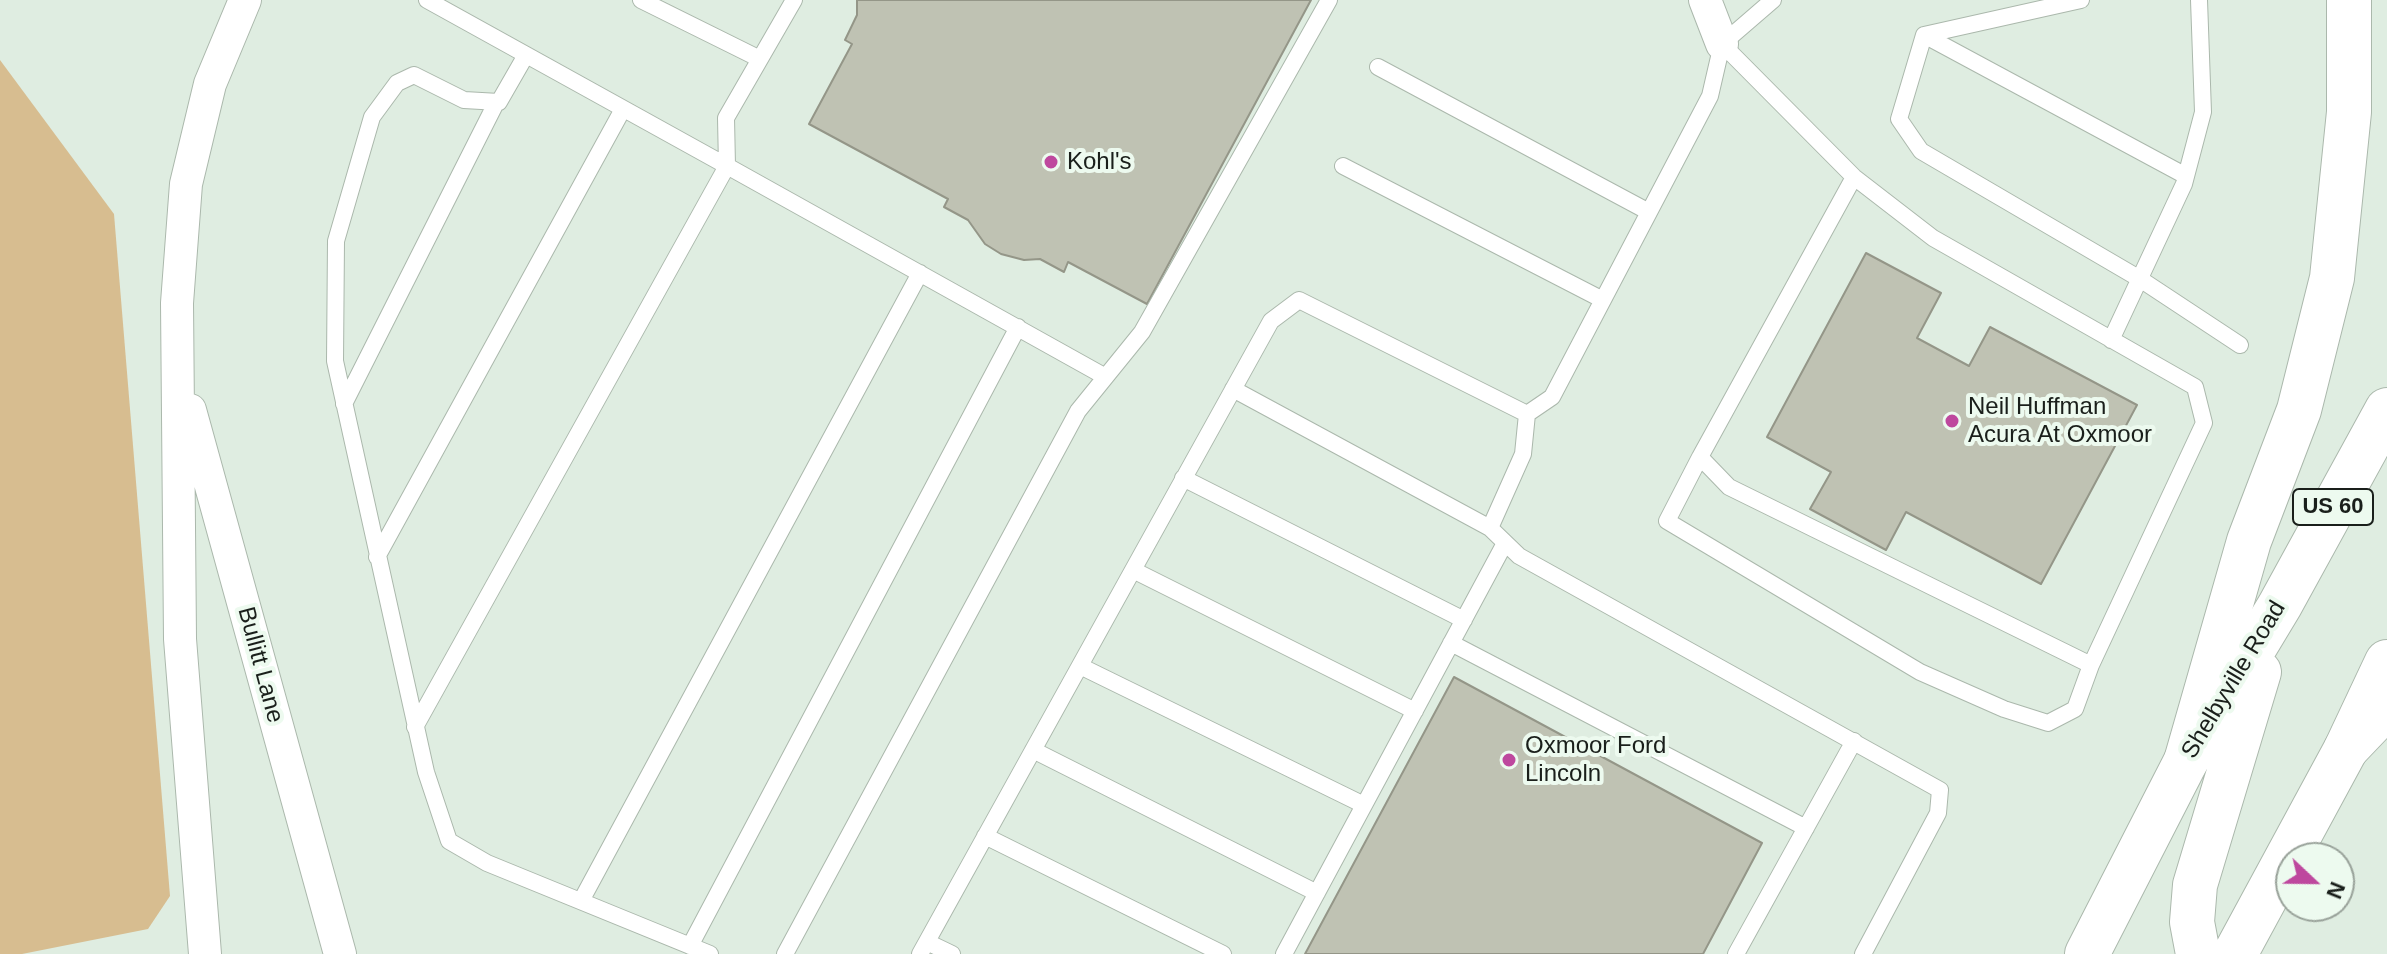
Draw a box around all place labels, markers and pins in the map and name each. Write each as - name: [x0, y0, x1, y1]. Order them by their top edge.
- place label: Kohl's: [1067, 148, 1132, 176]
- marker: Kohl's: [1042, 153, 1060, 171]
- place label: Neil Huffman Acura At Oxmoor: [1968, 393, 2152, 449]
- marker: Neil Huffman Acura At Oxmoor: [1943, 412, 1961, 430]
- place label: Oxmoor Ford Lincoln: [1525, 732, 1666, 788]
- marker: Oxmoor Ford Lincoln: [1500, 751, 1518, 769]

